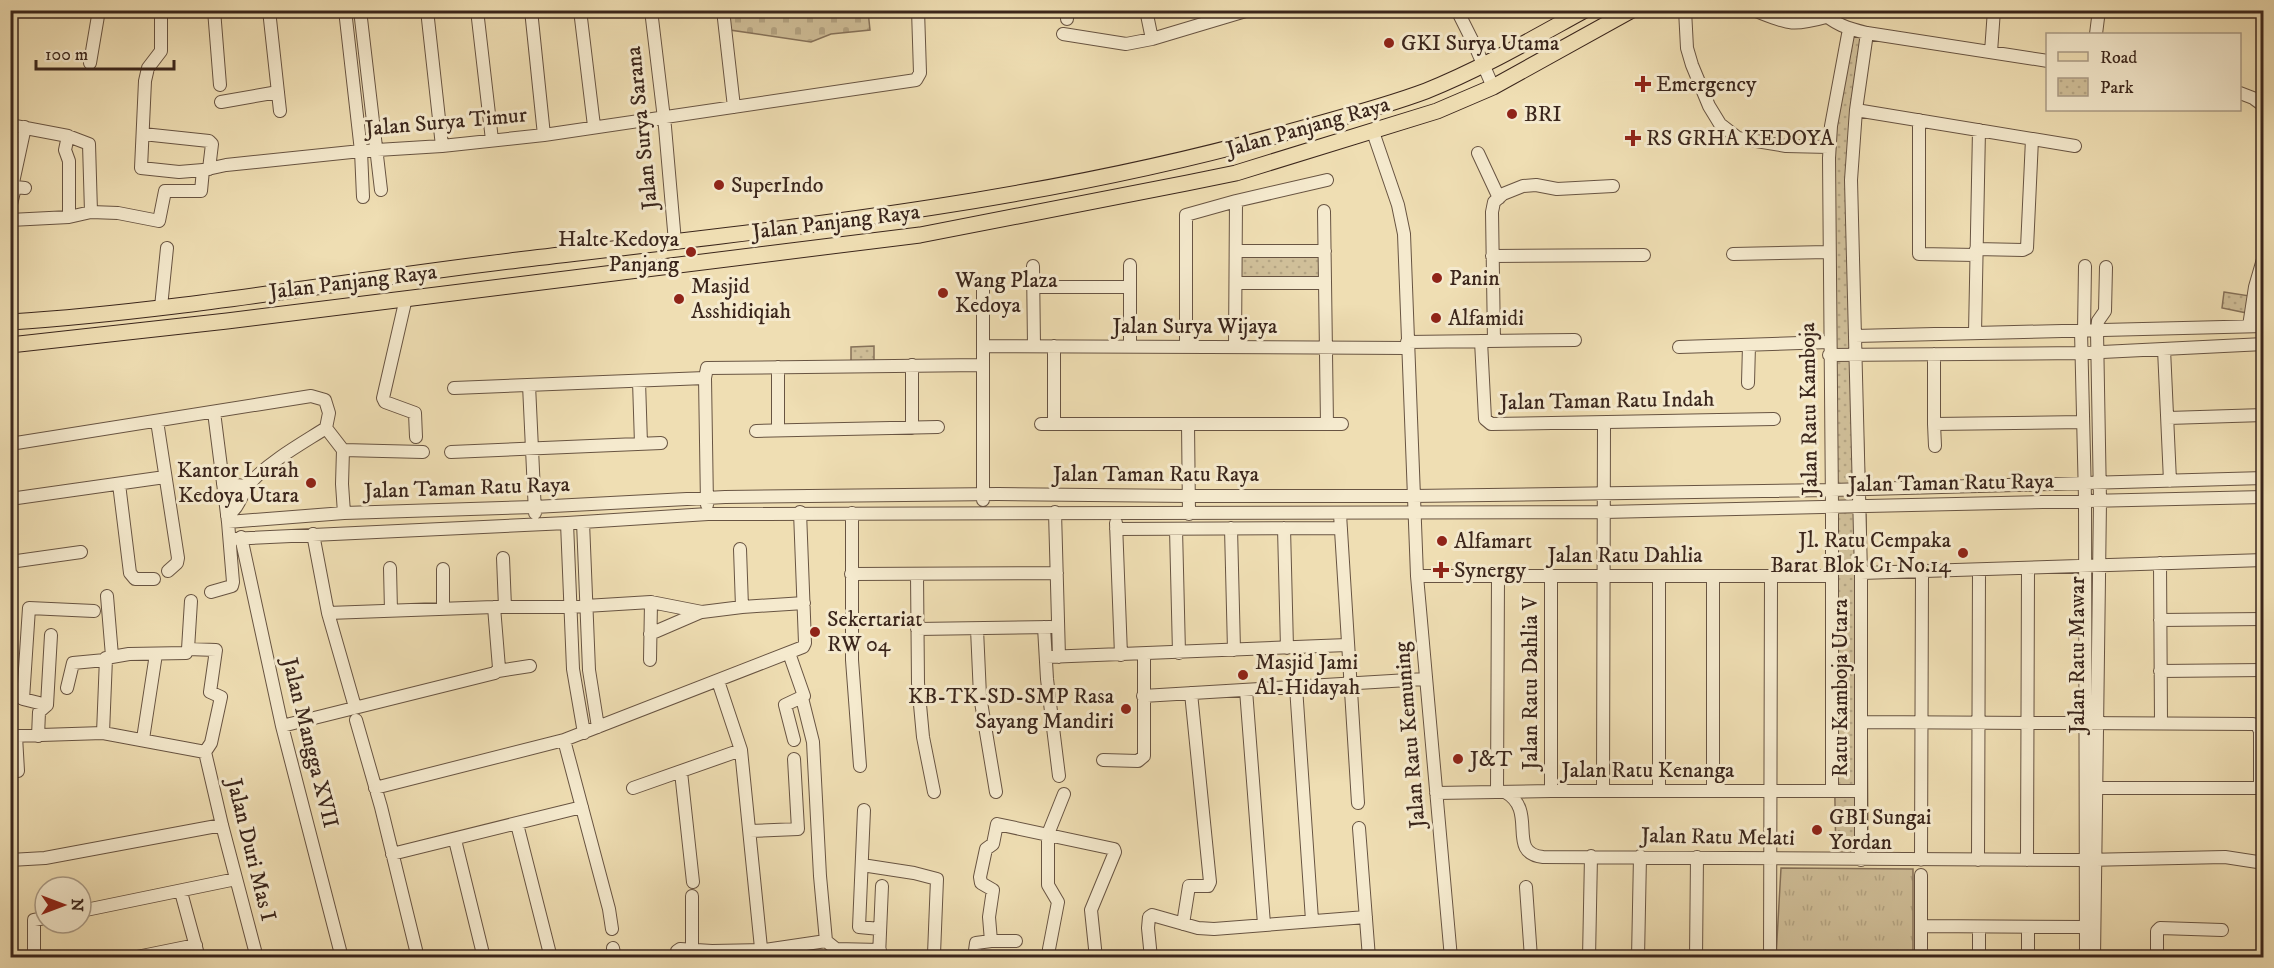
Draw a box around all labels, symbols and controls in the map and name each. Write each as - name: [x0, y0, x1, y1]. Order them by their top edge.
- place label: GKI Surya Utama: [1401, 30, 1560, 57]
- scale bar: [36, 33, 174, 71]
- legend: [2046, 33, 2241, 111]
- marker: GKI Surya Utama: [1382, 36, 1396, 50]
- text: 100 m: [45, 44, 88, 66]
- street label: Jalan Surya Sarana: [620, 44, 664, 213]
- text: Road: [2100, 47, 2137, 69]
- place label: Emergency: [1656, 71, 1757, 98]
- marker: Emergency: [1634, 75, 1652, 93]
- text: Park: [2100, 77, 2134, 99]
- street label: Jalan Panjang Raya: [1221, 91, 1393, 164]
- street label: Jalan Surya Timur: [362, 101, 529, 143]
- place label: BRI: [1524, 101, 1562, 128]
- marker: BRI: [1505, 107, 1519, 121]
- place label: RS GRHA KEDOYA: [1646, 125, 1835, 152]
- marker: RS GRHA KEDOYA: [1624, 129, 1642, 147]
- place label: SuperIndo: [731, 172, 823, 199]
- marker: SuperIndo: [712, 178, 726, 192]
- street label: Jalan Panjang Raya: [749, 198, 922, 246]
- place label: Halte Kedoya Panjang: [558, 226, 680, 278]
- marker: Halte Kedoya Panjang: [684, 245, 698, 259]
- street label: Jalan Panjang Raya: [266, 258, 439, 306]
- place label: Panin: [1449, 265, 1500, 292]
- place label: Wang Plaza Kedoya: [954, 267, 1058, 319]
- marker: Panin: [1430, 271, 1444, 285]
- place label: Masjid Asshidiqiah: [691, 273, 791, 325]
- marker: Wang Plaza Kedoya: [936, 286, 950, 300]
- marker: Masjid Asshidiqiah: [672, 292, 686, 306]
- place label: Alfamidi: [1448, 305, 1524, 332]
- marker: Alfamidi: [1429, 311, 1443, 325]
- street label: Jalan Surya Wijaya: [1111, 313, 1278, 340]
- street label: Jalan Ratu Kamboja: [1794, 322, 1824, 498]
- street label: Jalan Taman Ratu Indah: [1497, 386, 1715, 416]
- place label: Kantor Lurah Kedoya Utara: [177, 457, 300, 509]
- street label: Jalan Taman Ratu Raya: [1051, 461, 1260, 488]
- street label: Jalan Taman Ratu Raya: [1846, 468, 2055, 498]
- street label: Jalan Taman Ratu Raya: [362, 471, 571, 505]
- marker: Kantor Lurah Kedoya Utara: [304, 476, 318, 490]
- place label: Jl. Ratu Cempaka Barat Blok C1 No.14: [1770, 527, 1952, 579]
- place label: Alfamart: [1454, 528, 1532, 555]
- marker: Alfamart: [1435, 534, 1449, 548]
- street label: Jalan Ratu Dahlia: [1545, 542, 1703, 569]
- marker: Jl. Ratu Cempaka Barat Blok C1 No.14: [1956, 546, 1970, 560]
- place label: Synergy: [1454, 557, 1526, 584]
- marker: Synergy: [1432, 561, 1450, 579]
- street label: Jalan Ratu Mawar: [2064, 576, 2091, 736]
- street label: Jalan Ratu Dahlia V: [1517, 595, 1544, 772]
- street label: Ratu Kamboja Utara: [1827, 598, 1854, 777]
- place label: Sekertariat RW 04: [827, 606, 922, 658]
- marker: Sekertariat RW 04: [808, 625, 822, 639]
- street label: Jalan Ratu Kemuning: [1388, 640, 1432, 831]
- place label: Masjid Jami Al-Hidayah: [1255, 649, 1361, 701]
- street label: Jalan Mangga XVII: [275, 653, 344, 831]
- marker: Masjid Jami Al-Hidayah: [1236, 668, 1250, 682]
- place label: KB-TK-SD-SMP Rasa Sayang Mandiri: [908, 683, 1115, 735]
- marker: KB-TK-SD-SMP Rasa Sayang Mandiri: [1119, 702, 1133, 716]
- place label: J&T: [1468, 746, 1513, 773]
- marker: J&T: [1451, 752, 1465, 766]
- street label: Jalan Ratu Kenanga: [1560, 757, 1735, 784]
- street label: Jalan Duri Mas I: [220, 774, 282, 924]
- place label: GBI Sungai Yordan: [1829, 804, 1931, 856]
- street label: Jalan Ratu Melati: [1639, 822, 1795, 852]
- marker: GBI Sungai Yordan: [1810, 823, 1824, 837]
- north arrow: [33, 875, 93, 935]
- text: N: [67, 898, 87, 912]

